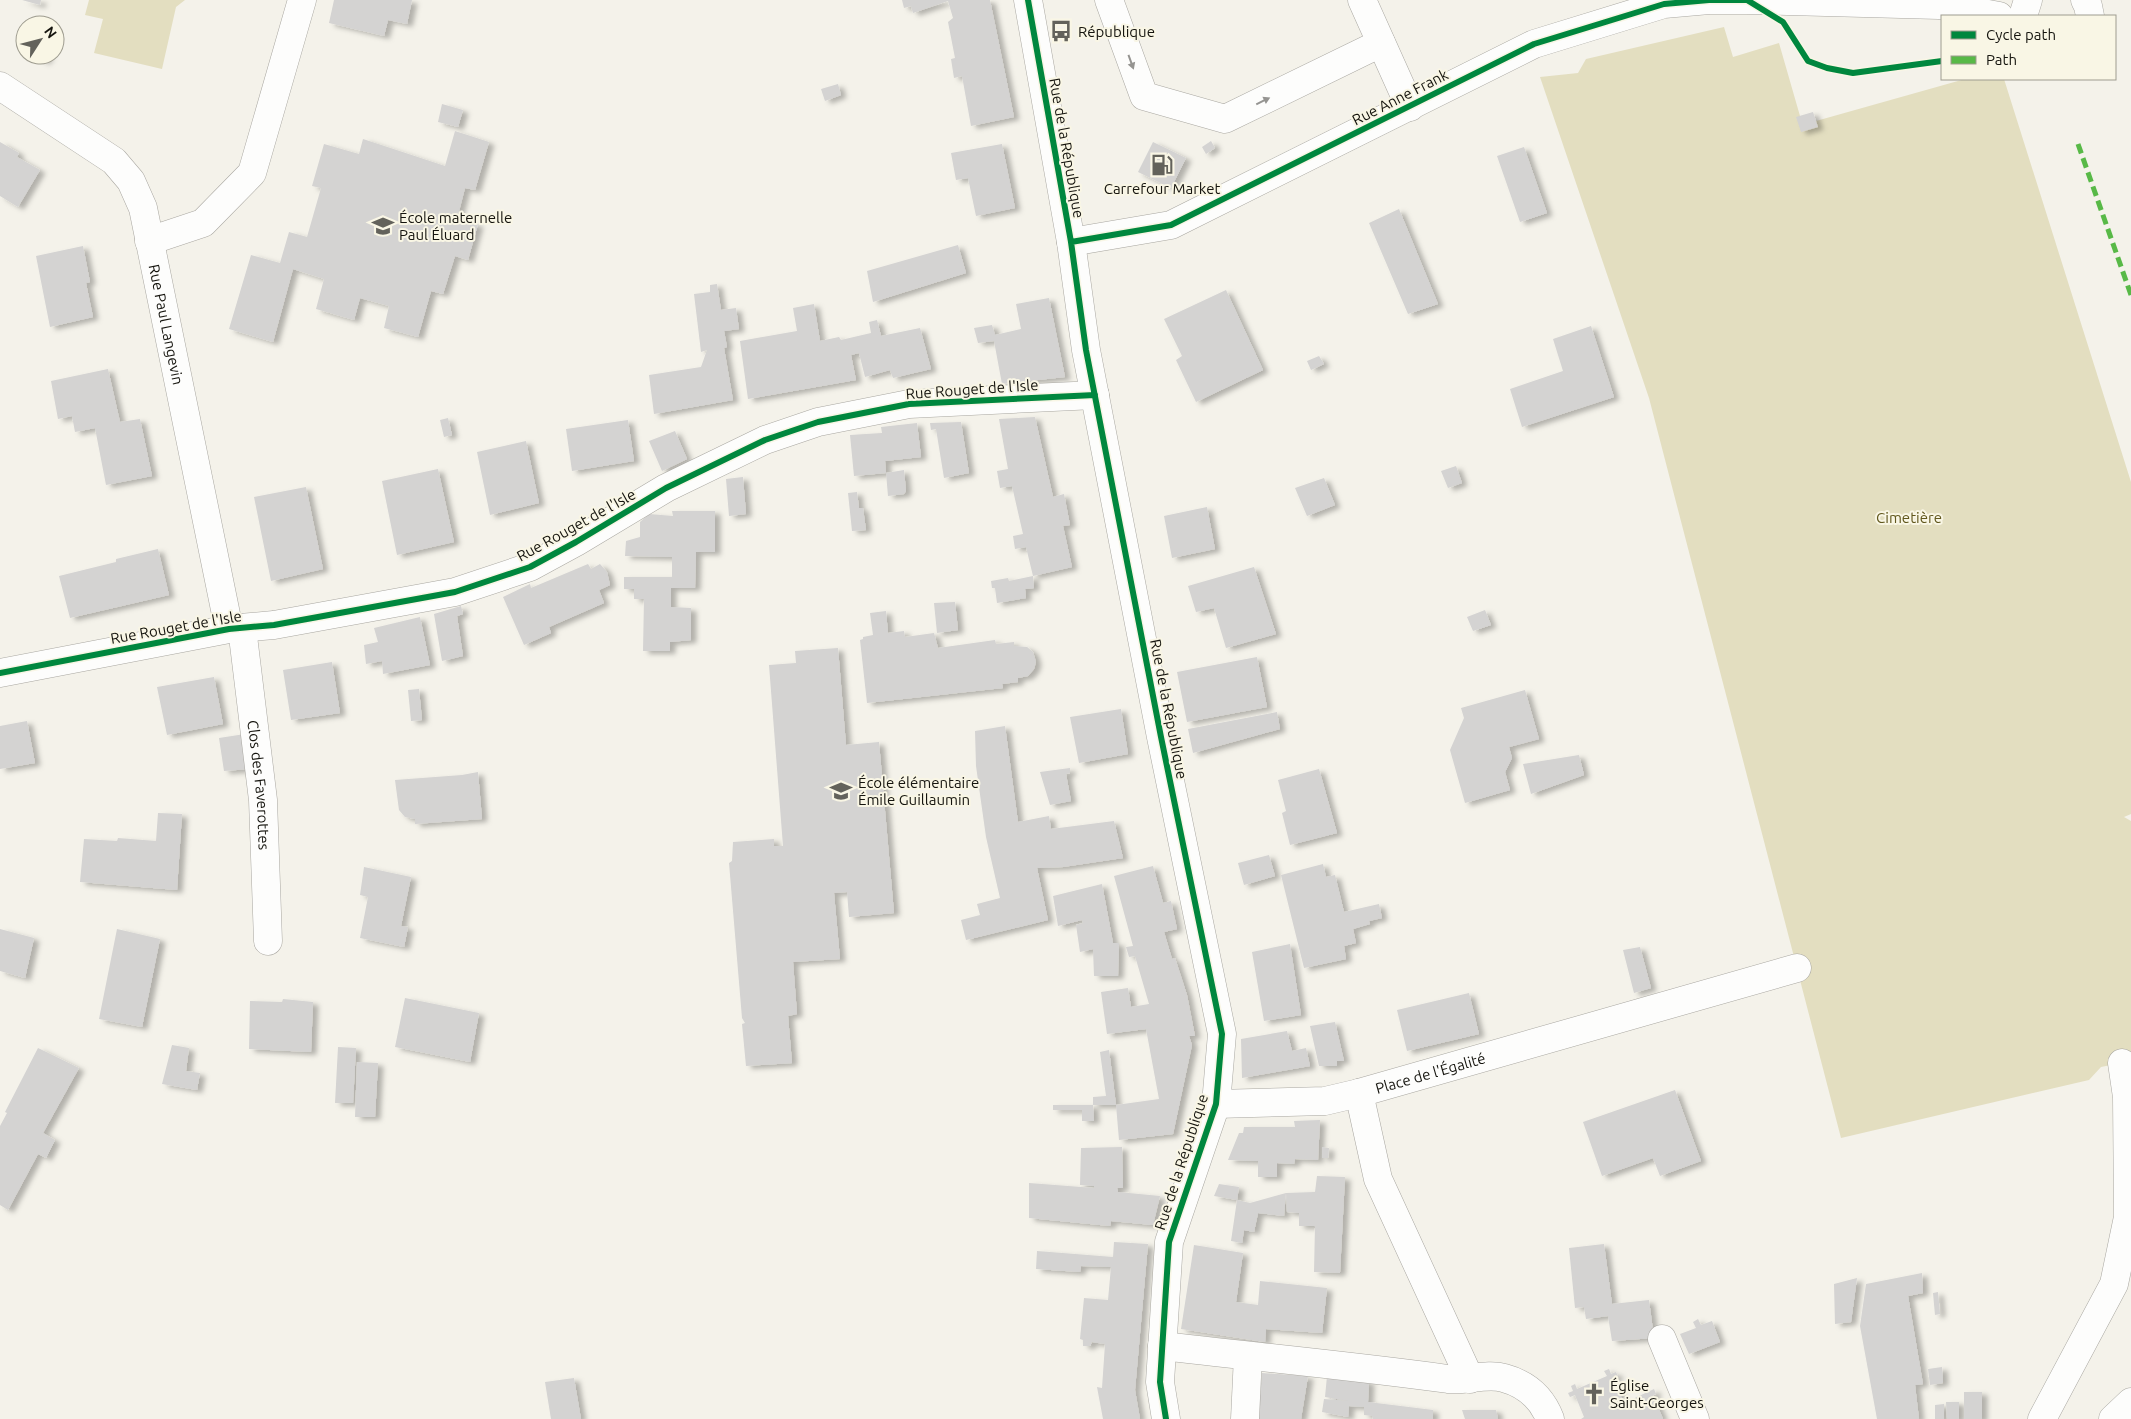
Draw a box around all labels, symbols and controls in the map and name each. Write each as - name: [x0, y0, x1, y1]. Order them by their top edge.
- north arrow: [15, 15, 65, 65]
- legend: [1941, 15, 2116, 80]
- bus stop icon: République: [1048, 18, 1074, 44]
- text: N: [41, 23, 60, 41]
- place label: République: [1078, 23, 1155, 40]
- text: Cycle path: [1986, 26, 2056, 43]
- text: Path: [1986, 51, 2017, 68]
- one-way arrow: [1128, 55, 1135, 70]
- street label: Rue Anne Frank: [1349, 65, 1451, 128]
- street label: Rue de la République: [1046, 77, 1088, 219]
- one-way arrow: [1256, 97, 1270, 105]
- fuel station icon: Carrefour Market: [1149, 152, 1175, 178]
- place label: Carrefour Market: [1104, 180, 1220, 197]
- place label: École maternelle Paul Éluard: [399, 209, 512, 243]
- school or university icon: École maternelle Paul Éluard: [370, 213, 396, 239]
- street label: Rue Paul Langevin: [146, 263, 187, 386]
- street label: Rue Rouget de l'Isle: [905, 376, 1039, 402]
- street label: Rue Rouget de l'Isle: [514, 485, 638, 565]
- park label: Cimetière: [1876, 509, 1942, 526]
- street label: Rue Rouget de l'Isle: [109, 607, 243, 647]
- street label: Rue de la République: [1147, 638, 1191, 780]
- street label: Clos des Faverottes: [245, 719, 273, 850]
- place label: École élémentaire Émile Guillaumin: [858, 774, 979, 808]
- school or university icon: École élémentaire Émile Guillaumin: [828, 778, 854, 804]
- street label: Place de l'Égalité: [1373, 1049, 1487, 1096]
- street label: Rue de la République: [1151, 1092, 1211, 1232]
- place label: Église Saint-Georges: [1610, 1377, 1704, 1411]
- church icon: Église Saint-Georges: [1581, 1381, 1607, 1407]

